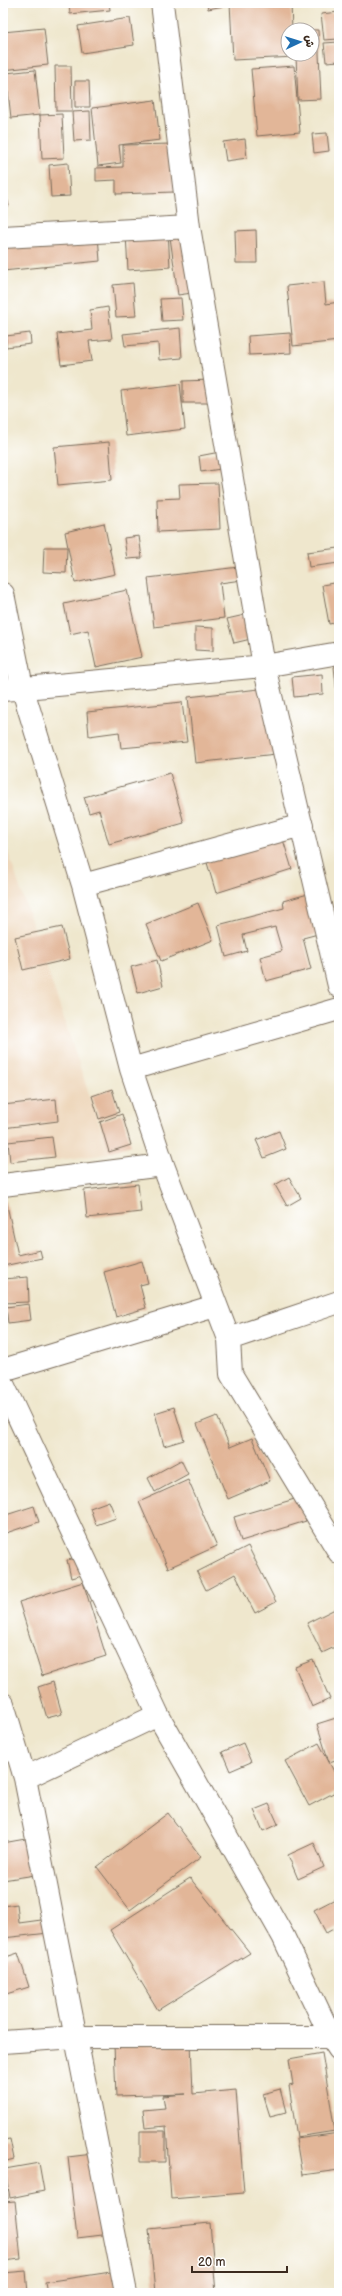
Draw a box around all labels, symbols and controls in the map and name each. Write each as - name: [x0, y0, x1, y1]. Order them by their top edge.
- north arrow: [280, 22, 320, 62]
- text: ش: [303, 35, 316, 48]
- scale bar: [192, 2248, 287, 2274]
- text: 20 m: [198, 2255, 225, 2270]

